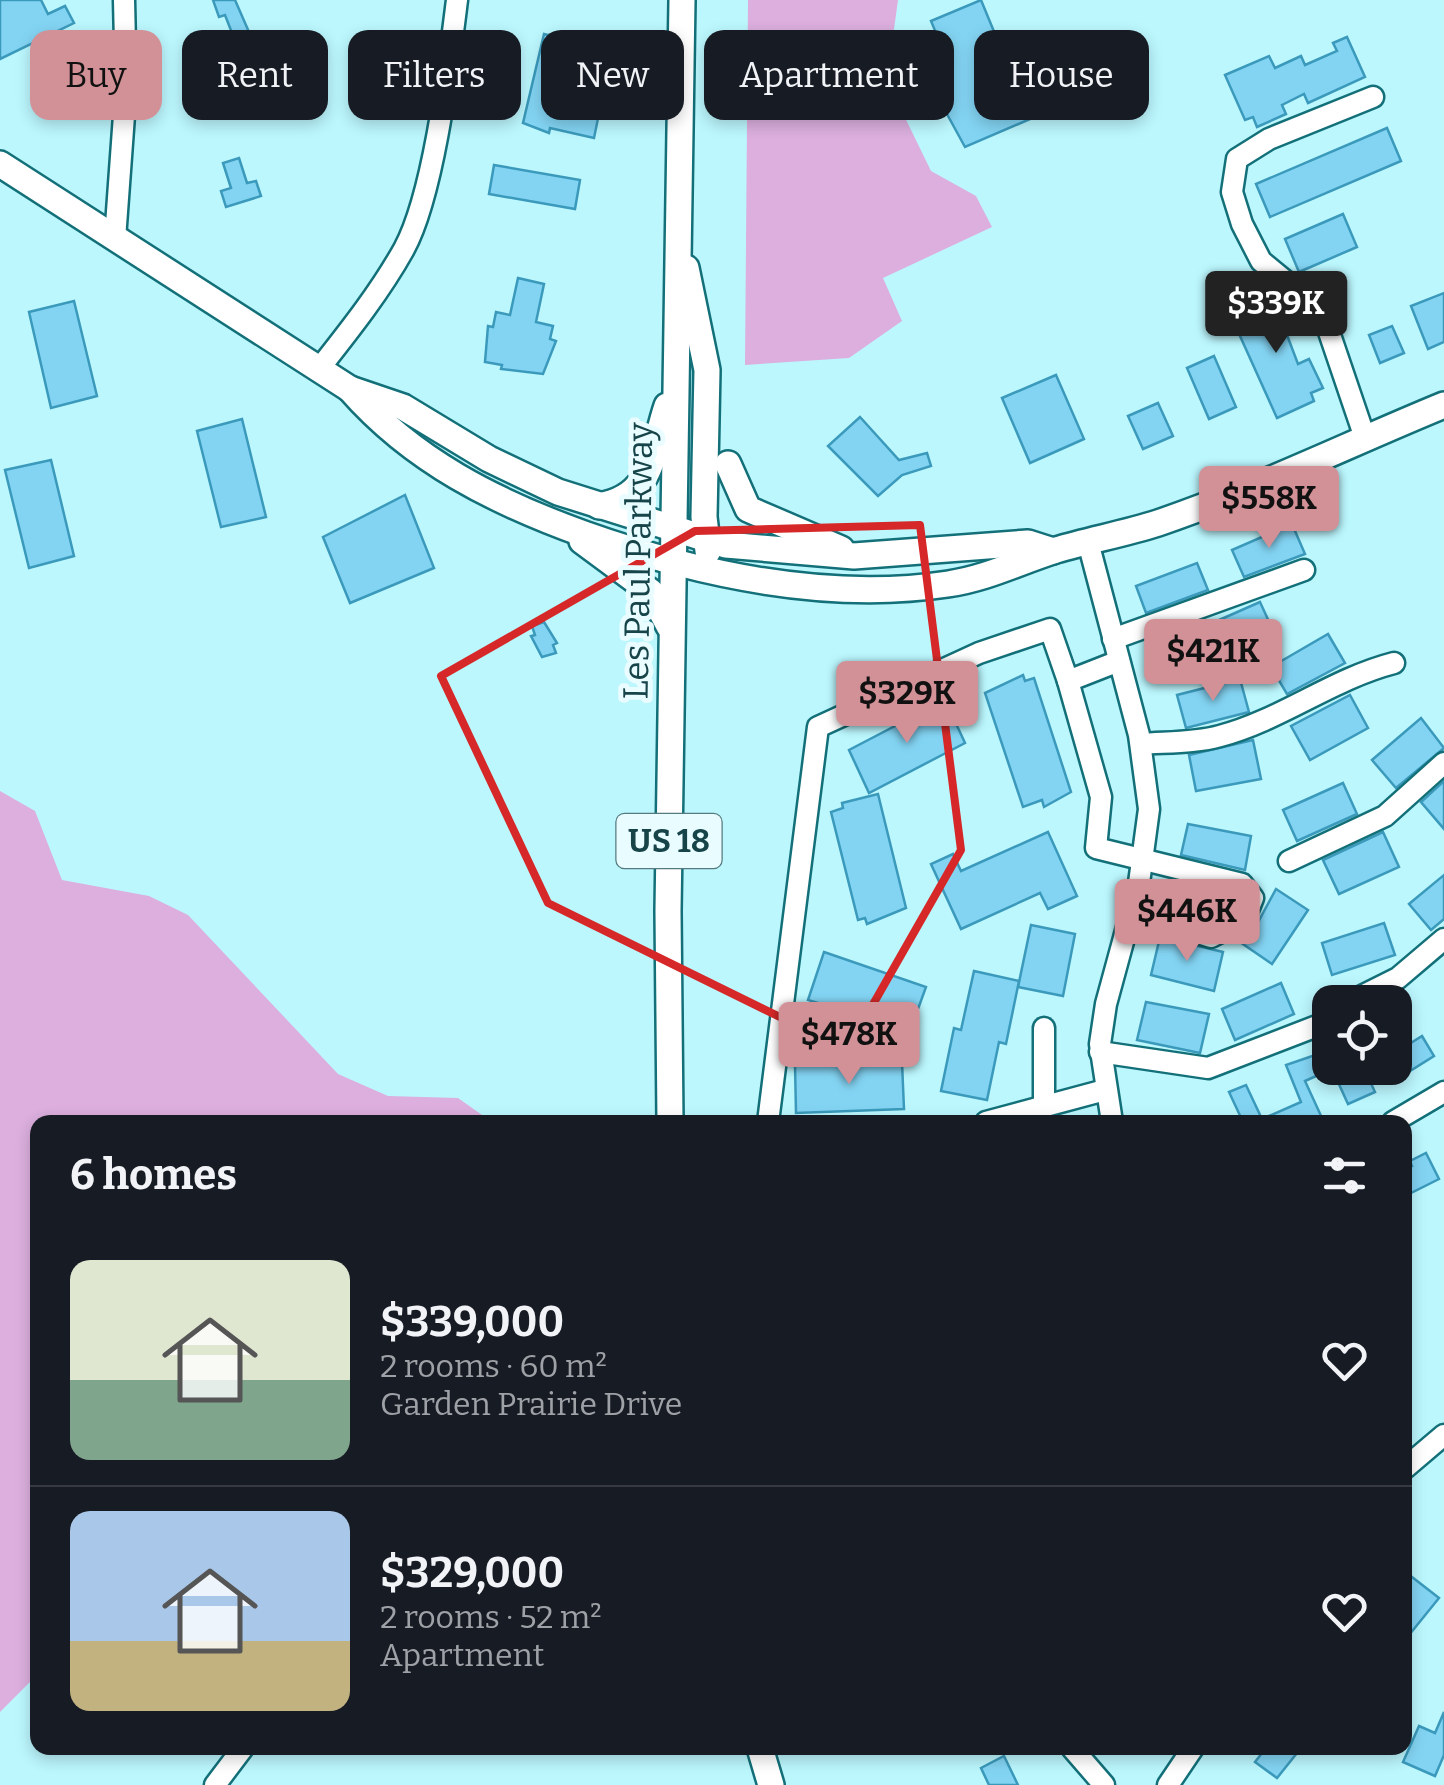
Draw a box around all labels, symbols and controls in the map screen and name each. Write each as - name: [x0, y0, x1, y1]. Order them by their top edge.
- chip: Buy: [30, 30, 162, 120]
- chip: Rent: [182, 30, 328, 120]
- chip: Filters: [348, 30, 521, 120]
- chip: New: [541, 30, 684, 120]
- chip: Apartment: [704, 30, 954, 120]
- chip: House: [974, 30, 1149, 120]
- pin: $339K: [1206, 271, 1346, 356]
- text: $339K: [1227, 284, 1325, 322]
- street label: Les Paul Parkway: [615, 422, 661, 700]
- pin: $558K: [1199, 466, 1339, 551]
- text: $558K: [1221, 479, 1317, 517]
- pin: $421K: [1143, 619, 1283, 704]
- text: $421K: [1166, 632, 1260, 670]
- pin: $329K: [837, 661, 977, 746]
- text: $329K: [858, 674, 956, 712]
- road number: US 18: [616, 814, 722, 868]
- pin: $446K: [1117, 879, 1257, 964]
- text: $446K: [1137, 892, 1237, 930]
- map controls: [1312, 985, 1412, 1085]
- button: locate: [1312, 985, 1412, 1085]
- pin: $478K: [779, 1002, 919, 1087]
- text: $478K: [801, 1015, 897, 1053]
- icon: filters: [1317, 1148, 1372, 1203]
- text: 6 homes: [70, 1150, 237, 1200]
- text: $339,000: [380, 1297, 564, 1347]
- icon: home: [150, 1300, 270, 1420]
- icon: heart: [1317, 1333, 1372, 1388]
- text: 2 rooms · 60 m²: [380, 1347, 607, 1385]
- text: Garden Prairie Drive: [380, 1385, 682, 1423]
- text: $329,000: [380, 1548, 564, 1598]
- icon: home: [150, 1551, 270, 1671]
- icon: heart: [1317, 1584, 1372, 1639]
- text: 2 rooms · 52 m²: [380, 1598, 602, 1636]
- text: Apartment: [380, 1636, 544, 1674]

